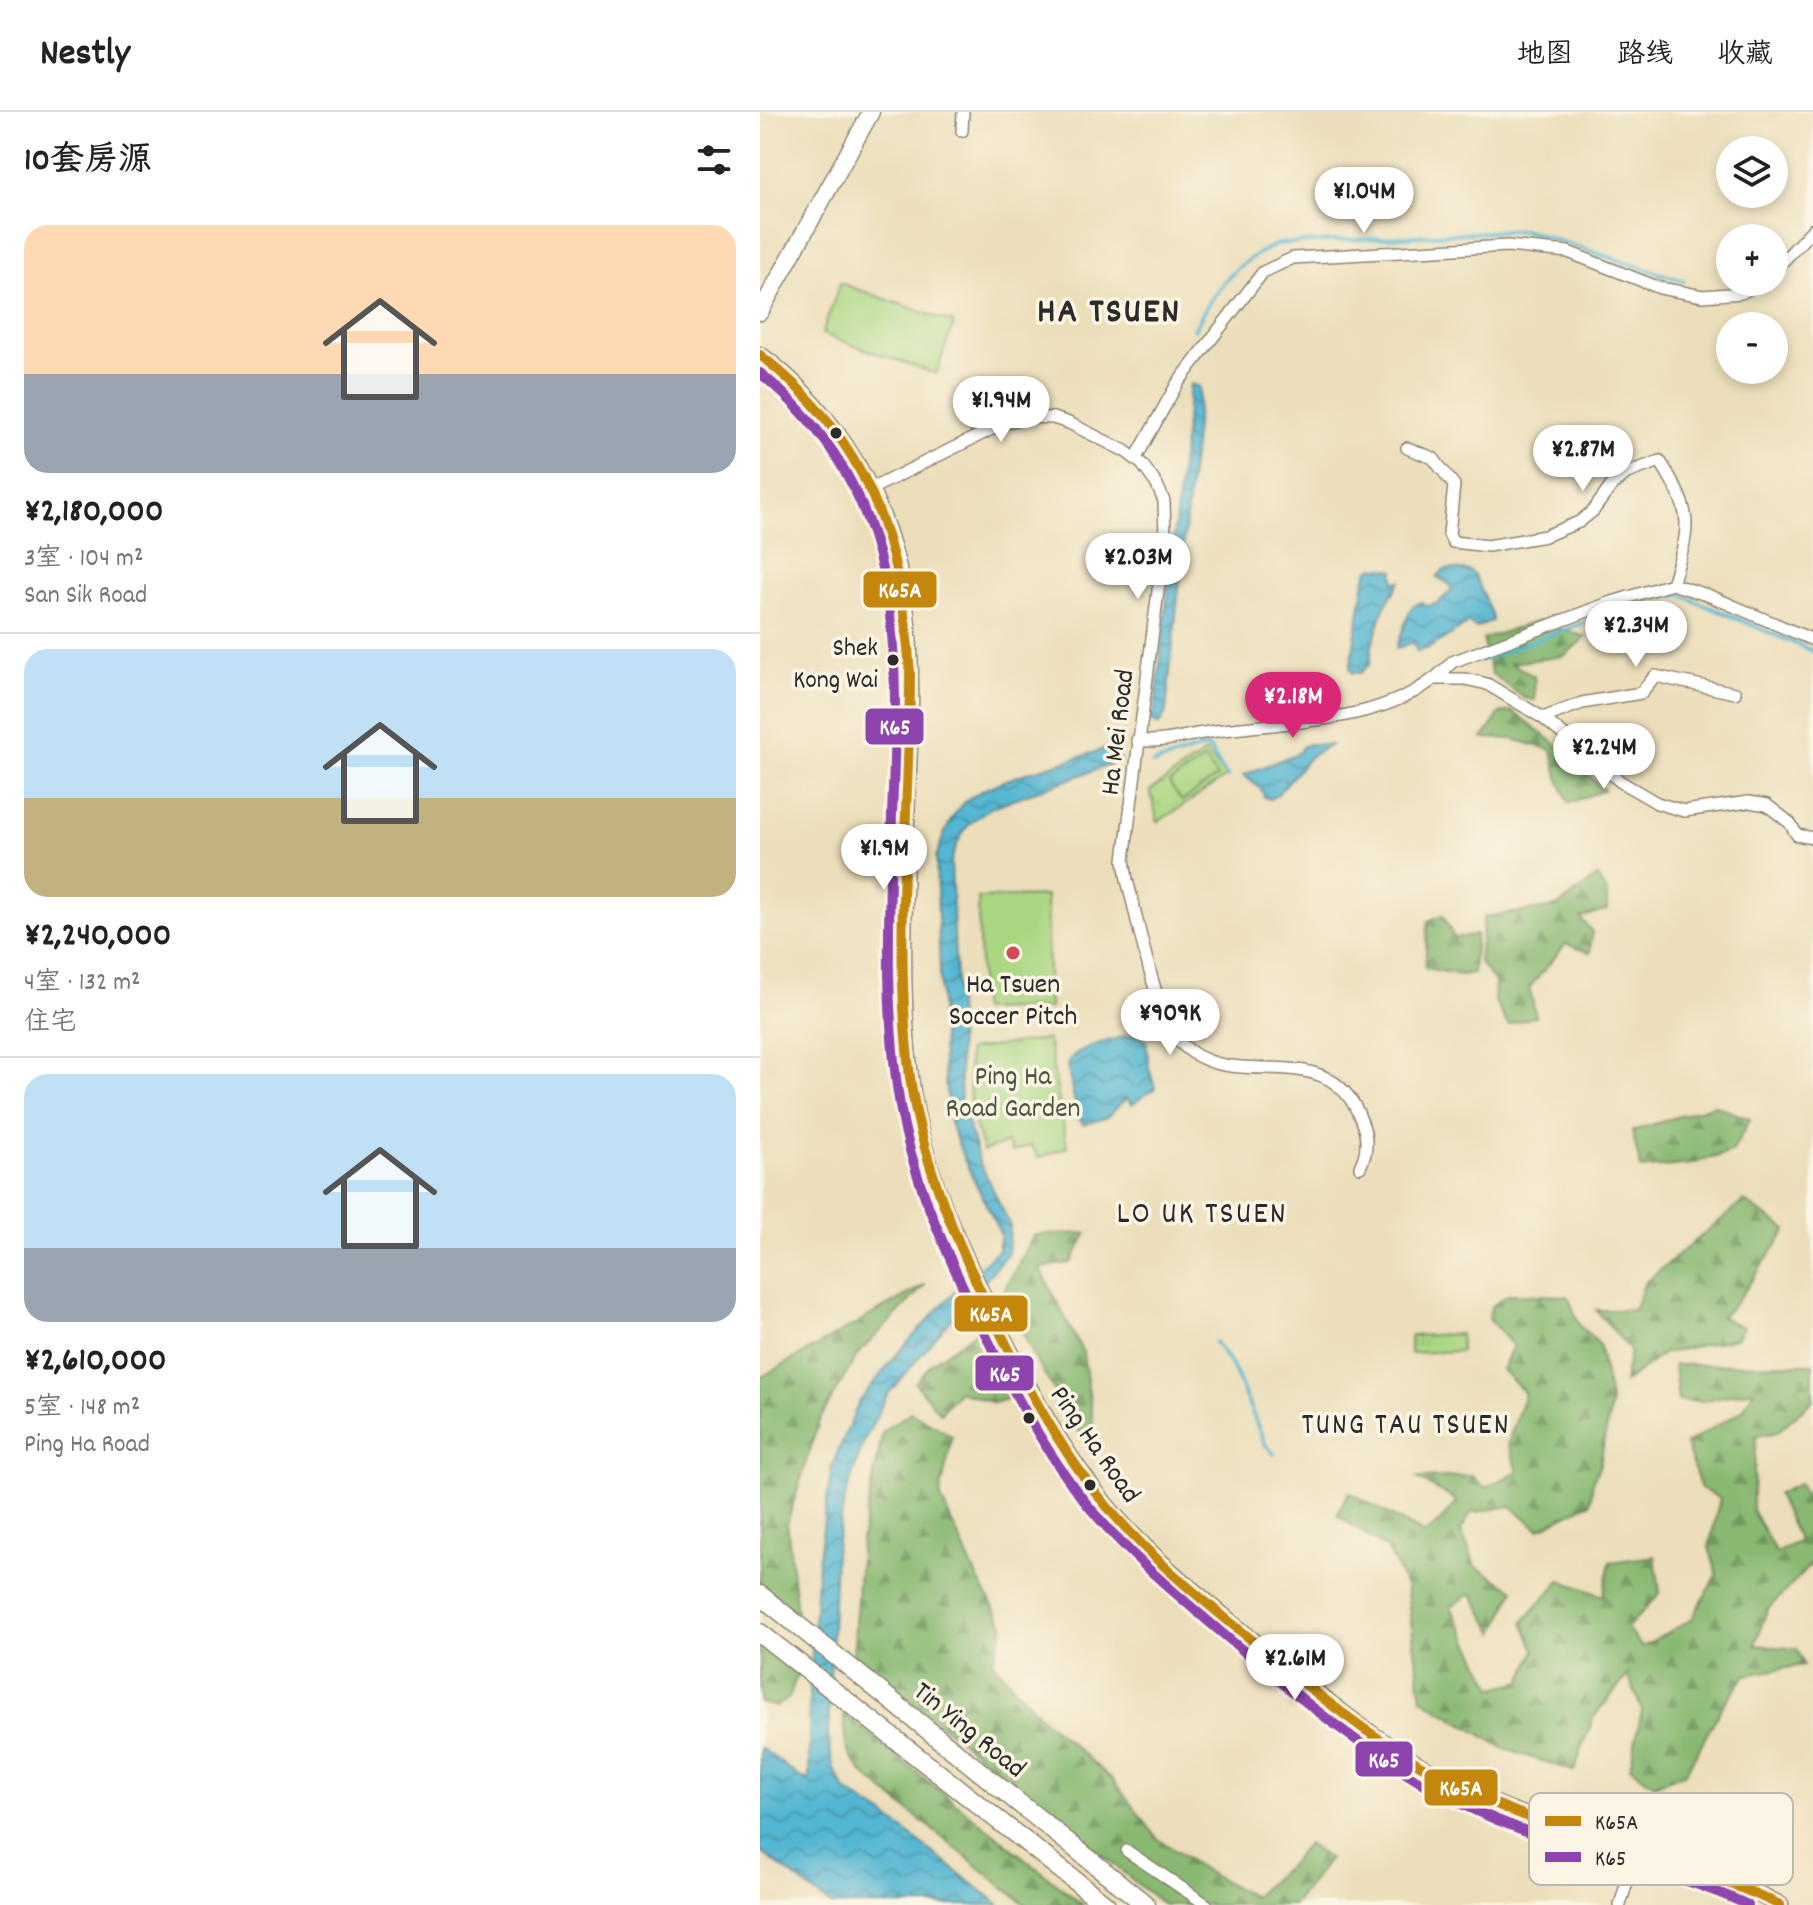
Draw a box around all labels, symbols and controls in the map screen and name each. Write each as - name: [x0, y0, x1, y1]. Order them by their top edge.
- text: Nestly: [40, 28, 130, 83]
- text: 地图: [1517, 37, 1573, 77]
- text: 路线: [1617, 37, 1673, 77]
- text: 收藏: [1717, 37, 1773, 77]
- map controls: [1716, 136, 1788, 384]
- button: layers: [1716, 136, 1788, 208]
- text: 10套房源: [24, 138, 152, 187]
- icon: filters: [692, 138, 736, 182]
- pin: ¥1.04M: [1299, 167, 1429, 235]
- text: ¥1.04M: [1333, 174, 1395, 211]
- button: +: [1716, 224, 1788, 296]
- icon: home: [308, 277, 452, 421]
- district label: HA TSUEN: [1037, 288, 1181, 340]
- button: −: [1716, 312, 1788, 384]
- pin: ¥1.94M: [936, 376, 1066, 444]
- text: ¥1.94M: [971, 383, 1031, 420]
- unlabelled marker: [828, 425, 844, 441]
- pin: ¥2.87M: [1518, 425, 1648, 493]
- text: ¥2.87M: [1551, 432, 1615, 469]
- text: ¥2,180,000: [24, 489, 163, 538]
- pin: ¥2.03M: [1073, 533, 1203, 601]
- text: ¥2.03M: [1103, 540, 1173, 577]
- text: 3室 · 104 m²: [24, 541, 143, 578]
- line badge: K65A: [862, 570, 938, 609]
- text: K65A: [878, 577, 922, 608]
- text: San Sik Road: [24, 578, 147, 615]
- pin: ¥2.34M: [1571, 601, 1701, 669]
- text: ¥2.34M: [1603, 608, 1669, 645]
- place label: Shek Kong Wai: [793, 631, 878, 700]
- marker: Shek Kong Wai: [885, 652, 901, 668]
- street label: Ha Mei Road: [1092, 667, 1148, 798]
- pin: ¥2.18M: [1228, 672, 1358, 740]
- text: ¥2.18M: [1263, 679, 1323, 716]
- icon: home: [308, 701, 452, 845]
- line badge: K65: [864, 707, 925, 746]
- text: K65: [879, 714, 911, 745]
- pin: ¥2.24M: [1539, 723, 1669, 791]
- text: ¥2.24M: [1571, 730, 1637, 767]
- pin: ¥1.9M: [828, 824, 940, 892]
- text: ¥1.9M: [859, 831, 909, 868]
- text: ¥2,240,000: [24, 913, 171, 962]
- marker: Ha Tsuen Soccer Pitch: [1004, 944, 1022, 962]
- text: 4室 · 132 m²: [24, 965, 141, 1002]
- place label: Ha Tsuen Soccer Pitch: [949, 967, 1077, 1039]
- pin: ¥909K: [1114, 989, 1226, 1057]
- text: ¥909K: [1139, 996, 1201, 1033]
- text: 住宅: [24, 1005, 76, 1042]
- park label: Ping Ha Road Garden: [946, 1059, 1080, 1131]
- icon: home: [308, 1126, 452, 1270]
- district label: LO UK TSUEN: [1117, 1193, 1288, 1239]
- line badge: K65A: [953, 1294, 1029, 1333]
- text: K65A: [969, 1301, 1013, 1332]
- text: ¥2,610,000: [24, 1338, 166, 1387]
- line badge: K65: [974, 1354, 1035, 1392]
- text: K65: [989, 1361, 1021, 1392]
- street label: Ping Ha Road: [1038, 1379, 1148, 1513]
- text: 5室 · 148 m²: [24, 1390, 140, 1427]
- district label: TUNG TAU TSUEN: [1301, 1406, 1511, 1449]
- unlabelled marker: [1021, 1410, 1037, 1426]
- text: Ping Ha Road: [24, 1427, 150, 1464]
- unlabelled marker: [1082, 1477, 1098, 1493]
- pin: ¥2.61M: [1230, 1634, 1360, 1702]
- text: ¥2.61M: [1264, 1641, 1326, 1678]
- street label: Tin Ying Road: [903, 1674, 1033, 1790]
- line badge: K65: [1354, 1740, 1414, 1778]
- text: K65: [1368, 1747, 1400, 1778]
- line badge: K65A: [1423, 1768, 1499, 1807]
- text: K65A: [1439, 1775, 1483, 1806]
- legend: [1529, 1793, 1793, 1885]
- text: K65A: [1595, 1809, 1638, 1840]
- text: K65: [1595, 1845, 1626, 1876]

